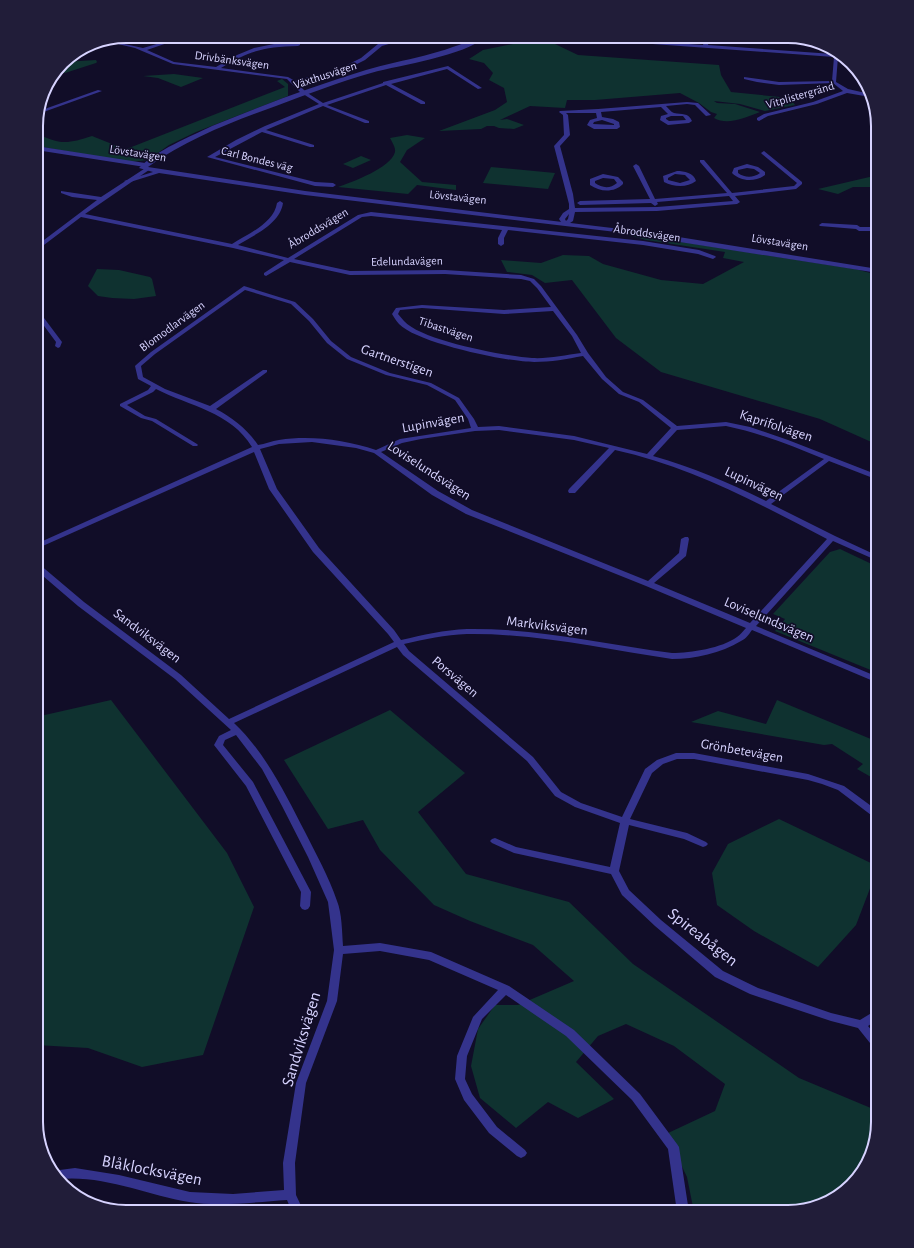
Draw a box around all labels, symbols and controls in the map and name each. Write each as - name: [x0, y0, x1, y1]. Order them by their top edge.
- street label: Drivbänksvägen: [194, 49, 270, 71]
- street label: Växthusvägen: [292, 59, 358, 91]
- street label: Vitplistergränd: [764, 80, 836, 110]
- street label: Lövstavägen: [109, 143, 167, 163]
- street label: Carl Bondes väg: [220, 144, 294, 174]
- street label: Lövstavägen: [429, 188, 487, 206]
- street label: Åbroddsvägen: [285, 204, 350, 251]
- street label: Åbroddsvägen: [613, 220, 682, 244]
- street label: Lövstavägen: [751, 232, 809, 252]
- street label: Edelundavägen: [371, 254, 443, 268]
- street label: Blomodlarvägen: [137, 298, 207, 354]
- street label: Tibastvägen: [417, 315, 475, 343]
- street label: Gartnerstigen: [359, 342, 435, 380]
- street label: Kaprifolvägen: [738, 408, 814, 444]
- street label: Lupinvägen: [401, 411, 465, 435]
- street label: Loviselundsvägen: [385, 439, 473, 503]
- street label: Lupinvägen: [722, 464, 786, 504]
- street label: Loviselundsvägen: [722, 595, 816, 645]
- street label: Sandviksvägen: [111, 606, 183, 666]
- street label: Markviksvägen: [506, 614, 588, 638]
- street label: Porsvägen: [429, 654, 481, 700]
- street label: Grönbetevägen: [700, 737, 784, 765]
- street label: Spireabågen: [665, 905, 741, 969]
- street label: Sandviksvägen: [279, 990, 323, 1088]
- street label: Blåklocksvägen: [100, 1152, 204, 1188]

